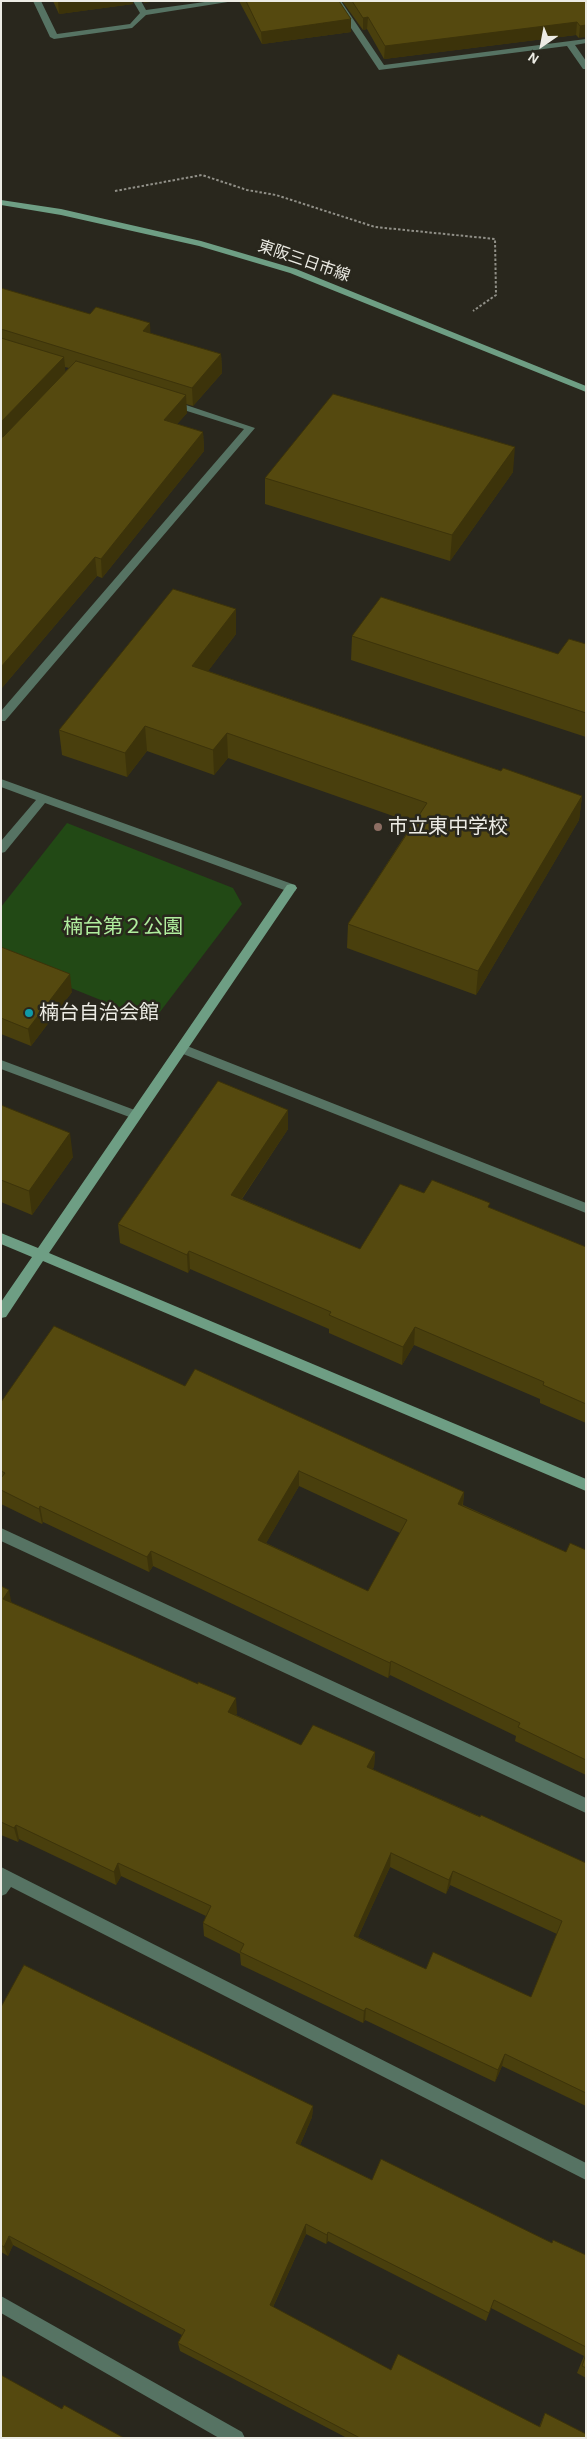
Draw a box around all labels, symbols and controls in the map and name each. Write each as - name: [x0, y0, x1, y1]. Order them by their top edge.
- north arrow: [517, 20, 567, 70]
- text: N: [526, 49, 542, 66]
- street label: 東阪三日市線: [255, 236, 353, 286]
- place label: 市立東中学校: [388, 815, 508, 839]
- marker: 市立東中学校: [372, 821, 384, 833]
- park label: 楠台第２公園: [63, 915, 183, 939]
- place label: 楠台自治会館: [39, 1001, 159, 1025]
- marker: 楠台自治会館: [23, 1007, 35, 1019]

